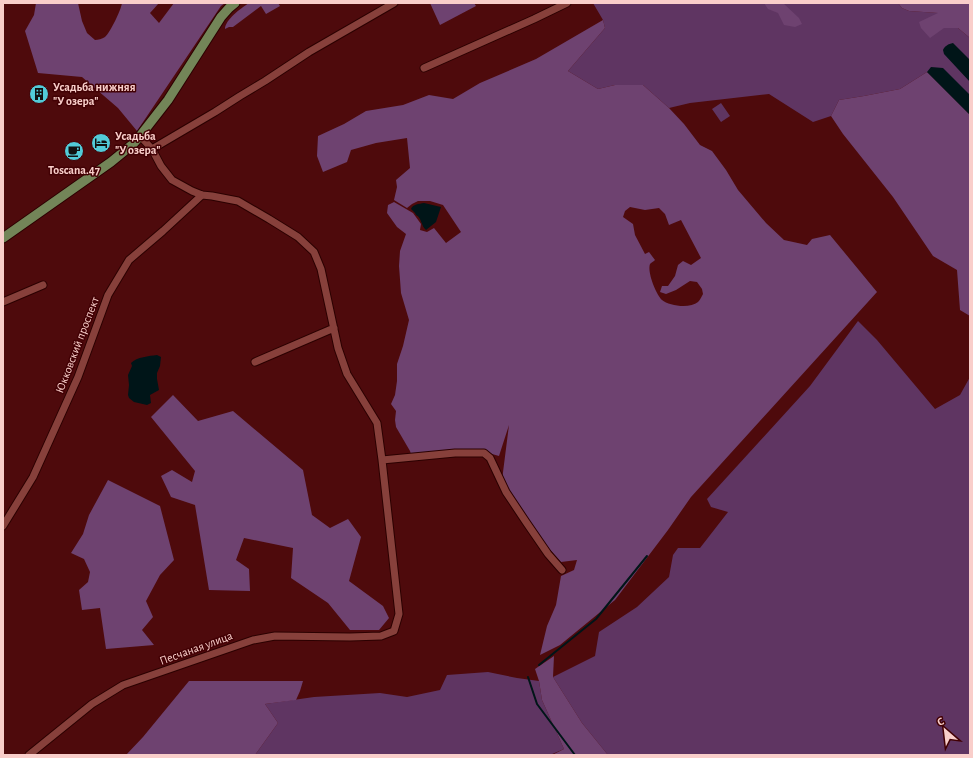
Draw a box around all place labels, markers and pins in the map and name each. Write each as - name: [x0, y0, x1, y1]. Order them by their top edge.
- place label: Усадьба нижняя "У озера": [53, 81, 136, 107]
- building icon: Усадьба нижняя "У озера": [28, 83, 50, 105]
- place label: Усадьба "У озера": [115, 130, 160, 156]
- hotel icon: Усадьба "У озера": [90, 132, 112, 154]
- cafe icon: Toscana.47: [63, 140, 85, 162]
- place label: Toscana.47: [48, 164, 100, 176]

